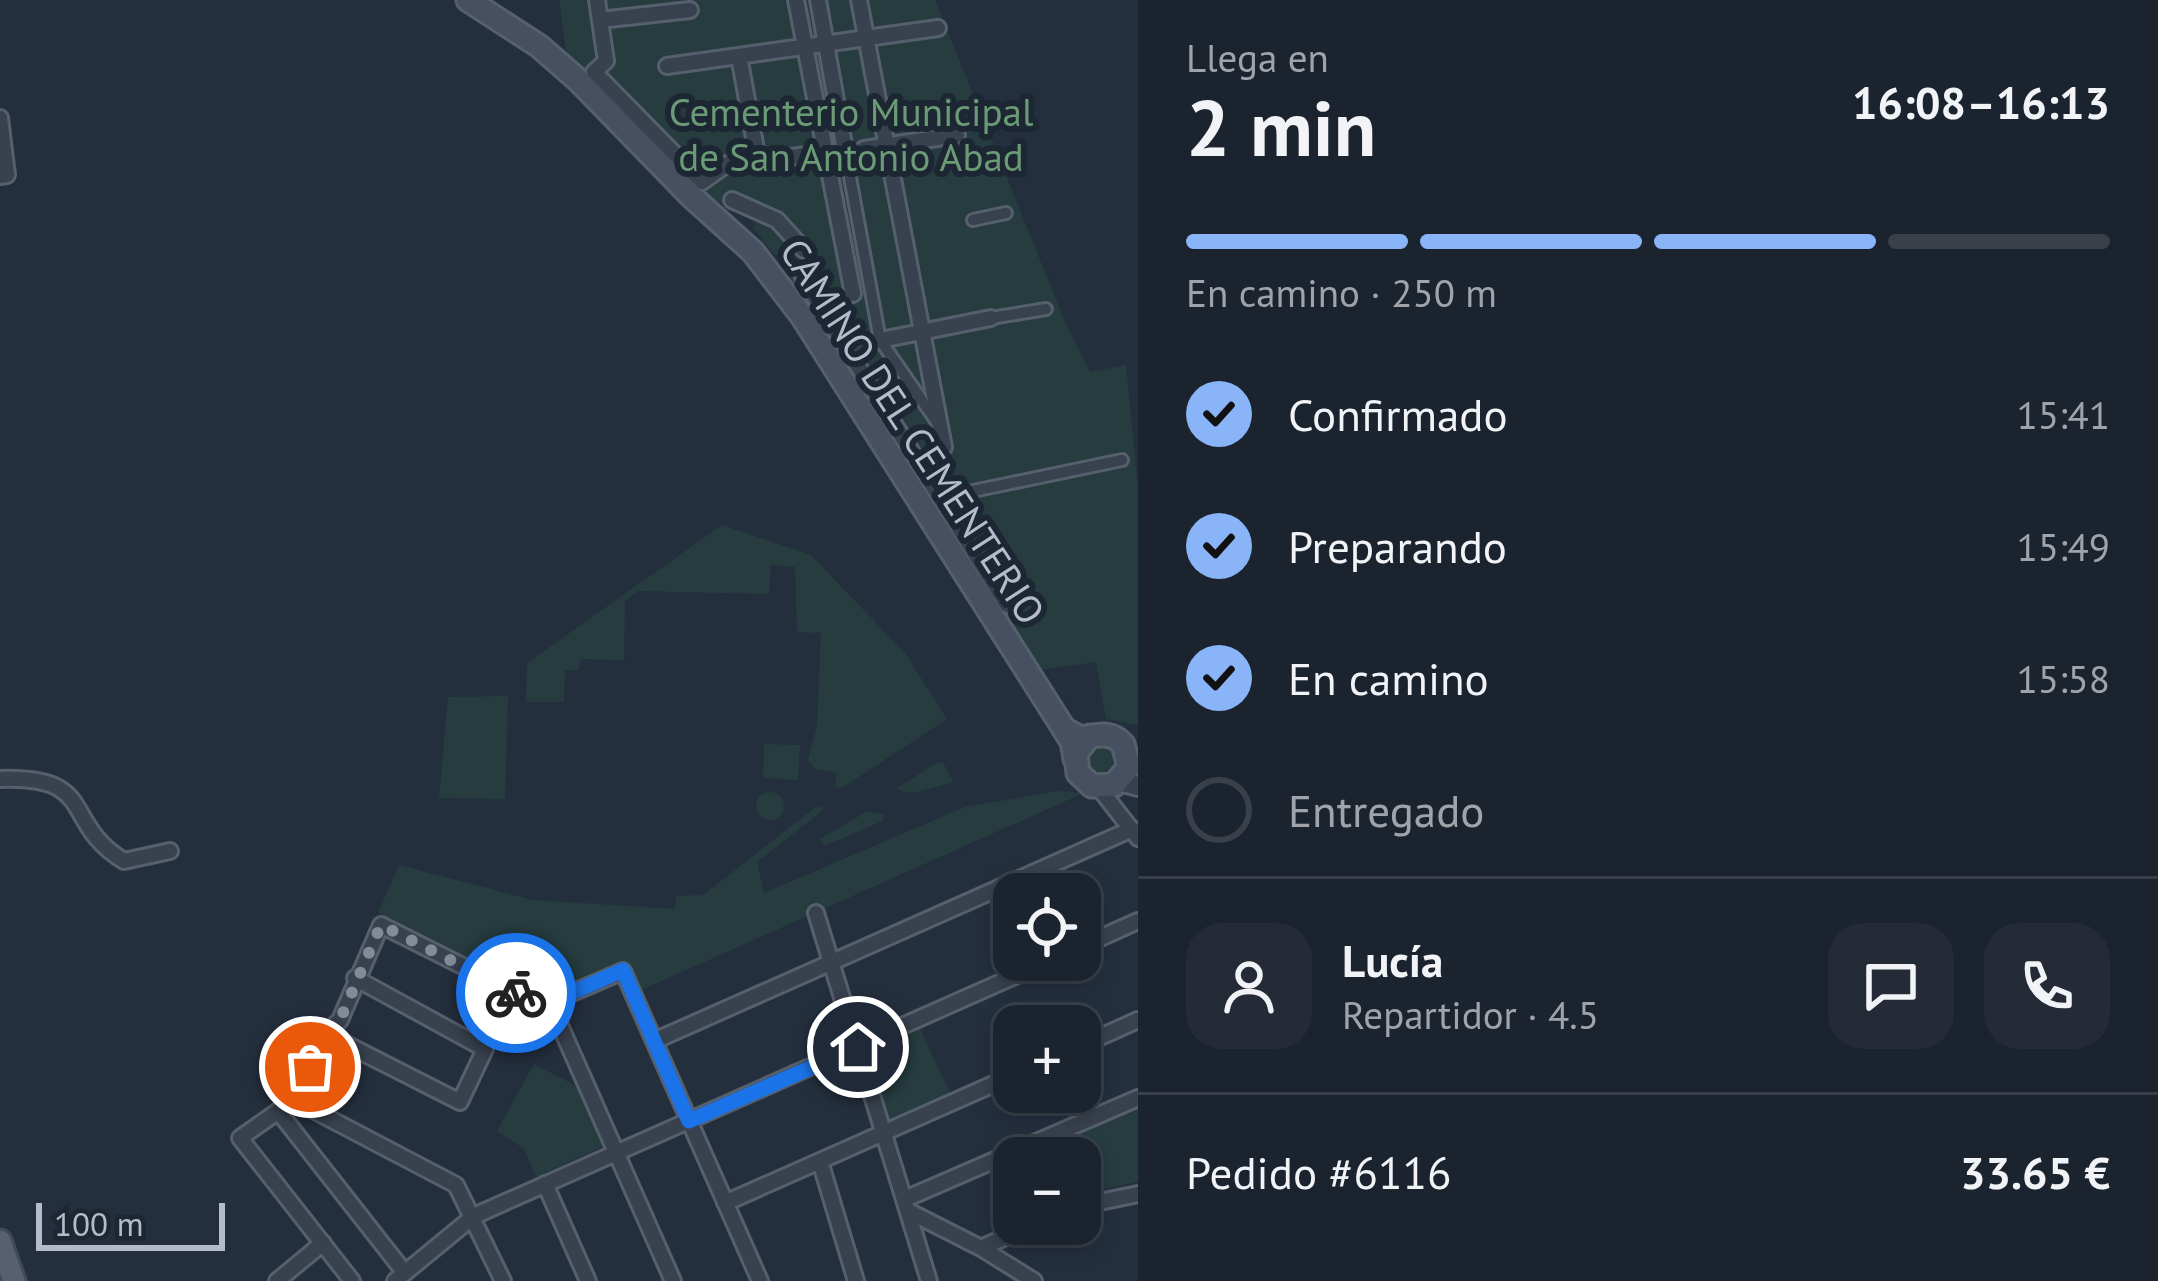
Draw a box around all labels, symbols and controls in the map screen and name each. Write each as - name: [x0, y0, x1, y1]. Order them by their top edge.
- text: Llega en: [1186, 32, 1329, 83]
- text: 16:08–16:13: [1852, 73, 2110, 131]
- text: 2 min: [1186, 77, 1376, 178]
- park label: Cementerio Municipal de San Antonio Abad: [669, 86, 1034, 182]
- street label: CAMINO DEL CEMENTERIO: [769, 228, 1057, 634]
- text: En camino · 250 m: [1186, 267, 1497, 318]
- icon: check: [1186, 381, 1252, 447]
- text: Confirmado: [1288, 385, 1508, 443]
- text: 15:41: [2016, 389, 2110, 440]
- icon: check: [1186, 513, 1252, 579]
- text: Preparando: [1288, 517, 1507, 575]
- text: 15:49: [2016, 521, 2110, 572]
- icon: check: [1186, 645, 1252, 711]
- text: En camino: [1288, 649, 1489, 707]
- text: 15:58: [2016, 653, 2110, 704]
- text: Entregado: [1288, 781, 1484, 839]
- map controls: [993, 873, 1101, 1245]
- button: locate: [993, 873, 1101, 981]
- button: person: [1186, 923, 1312, 1049]
- button: chat: [1828, 923, 1954, 1049]
- button: phone: [1984, 923, 2110, 1049]
- text: Lucía: [1342, 931, 1443, 989]
- courier: [456, 933, 576, 1053]
- icon: bike: [483, 960, 549, 1026]
- text: Repartidor · 4.5: [1342, 989, 1599, 1040]
- pin: [807, 996, 909, 1098]
- button: +: [993, 1005, 1101, 1113]
- icon: home: [825, 1014, 891, 1080]
- pin: [259, 1016, 361, 1118]
- icon: bag: [277, 1034, 343, 1100]
- button: −: [993, 1137, 1101, 1245]
- text: Pedido #6116: [1186, 1143, 1452, 1201]
- text: 33.65 €: [1960, 1143, 2110, 1201]
- scale bar: [36, 1197, 225, 1250]
- text: 100 m: [54, 1202, 144, 1245]

